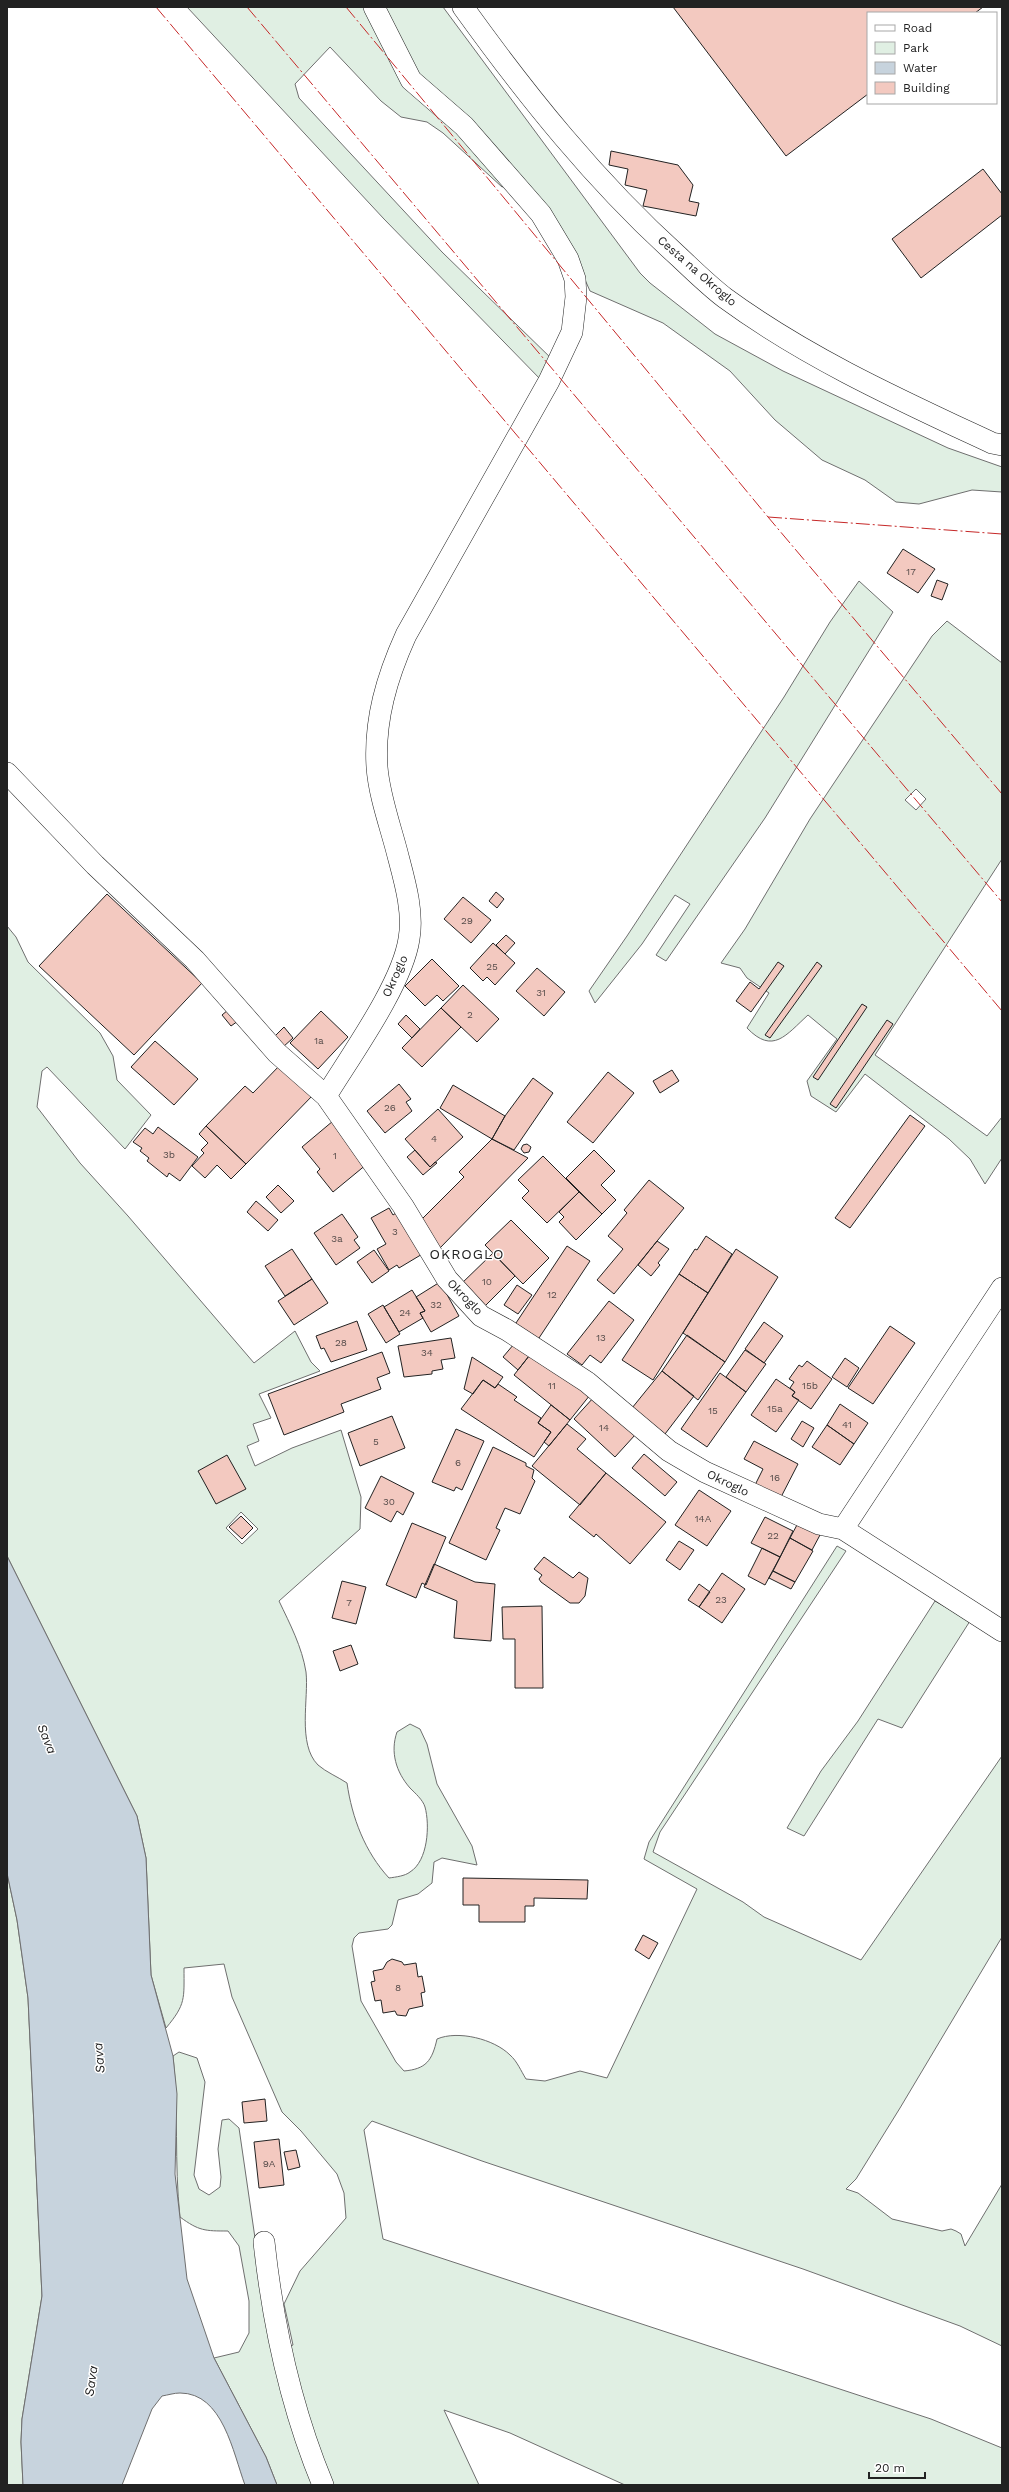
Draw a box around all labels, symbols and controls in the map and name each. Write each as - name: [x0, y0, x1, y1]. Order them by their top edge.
- legend: [867, 12, 997, 104]
- text: Road: [903, 21, 932, 35]
- text: Park: [903, 41, 929, 55]
- text: Water: [903, 61, 938, 75]
- text: Building: [903, 81, 950, 95]
- street label: Cesta na Okroglo: [655, 233, 739, 309]
- house number: 17: [906, 566, 916, 577]
- house number: 29: [461, 915, 473, 926]
- street label: Okroglo: [379, 953, 411, 999]
- house number: 25: [486, 961, 498, 972]
- house number: 31: [536, 987, 546, 998]
- house number: 2: [467, 1009, 473, 1020]
- house number: 1a: [314, 1035, 324, 1046]
- house number: 26: [384, 1102, 396, 1113]
- house number: 4: [431, 1133, 437, 1144]
- house number: 3b: [163, 1149, 175, 1160]
- house number: 1: [333, 1150, 337, 1161]
- house number: 3: [392, 1226, 398, 1237]
- house number: 3a: [331, 1233, 343, 1244]
- district label: OKROGLO: [429, 1246, 505, 1262]
- street label: Okroglo: [444, 1276, 486, 1318]
- house number: 10: [482, 1276, 492, 1287]
- house number: 12: [547, 1289, 557, 1300]
- house number: 32: [430, 1299, 442, 1310]
- house number: 24: [399, 1307, 411, 1318]
- house number: 13: [596, 1332, 606, 1343]
- house number: 28: [335, 1337, 347, 1348]
- house number: 34: [421, 1347, 433, 1358]
- house number: 11: [548, 1380, 556, 1391]
- house number: 15b: [802, 1380, 818, 1391]
- house number: 15a: [767, 1403, 783, 1414]
- house number: 15: [708, 1405, 718, 1416]
- house number: 41: [842, 1419, 852, 1430]
- house number: 14: [599, 1422, 609, 1433]
- house number: 5: [373, 1436, 379, 1447]
- house number: 6: [455, 1457, 461, 1468]
- street label: Okroglo: [705, 1467, 751, 1499]
- house number: 16: [770, 1472, 780, 1483]
- house number: 30: [383, 1496, 395, 1507]
- house number: 14A: [695, 1513, 712, 1524]
- house number: 22: [767, 1530, 779, 1541]
- house number: 23: [715, 1594, 727, 1605]
- house number: 7: [346, 1597, 352, 1608]
- water label: Sava: [34, 1722, 60, 1756]
- house number: 8: [395, 1982, 401, 1993]
- water label: Sava: [90, 2042, 108, 2074]
- house number: 9A: [263, 2158, 276, 2169]
- water label: Sava: [81, 2365, 101, 2397]
- scale bar: [869, 2454, 925, 2480]
- text: 20 m: [875, 2461, 905, 2475]

